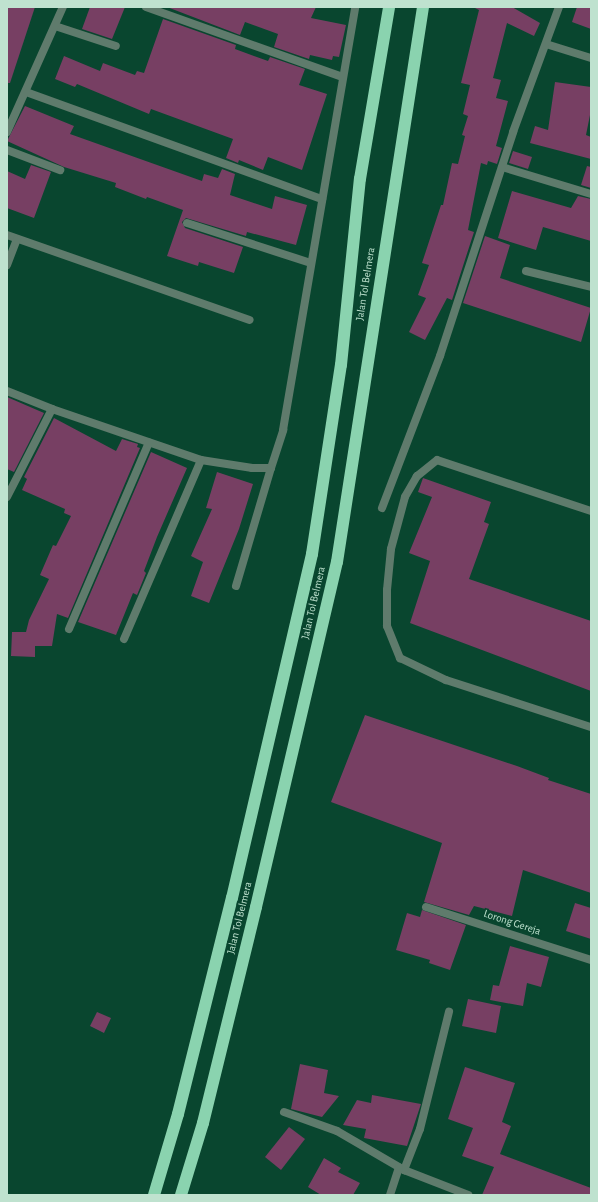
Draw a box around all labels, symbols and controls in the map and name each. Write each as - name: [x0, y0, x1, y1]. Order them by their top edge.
- street label: Jalan Tol Belmera: [354, 246, 378, 322]
- street label: Jalan Tol Belmera: [299, 565, 329, 641]
- street label: Jalan Tol Belmera: [225, 880, 255, 956]
- street label: Lorong Gereja: [482, 908, 542, 938]

